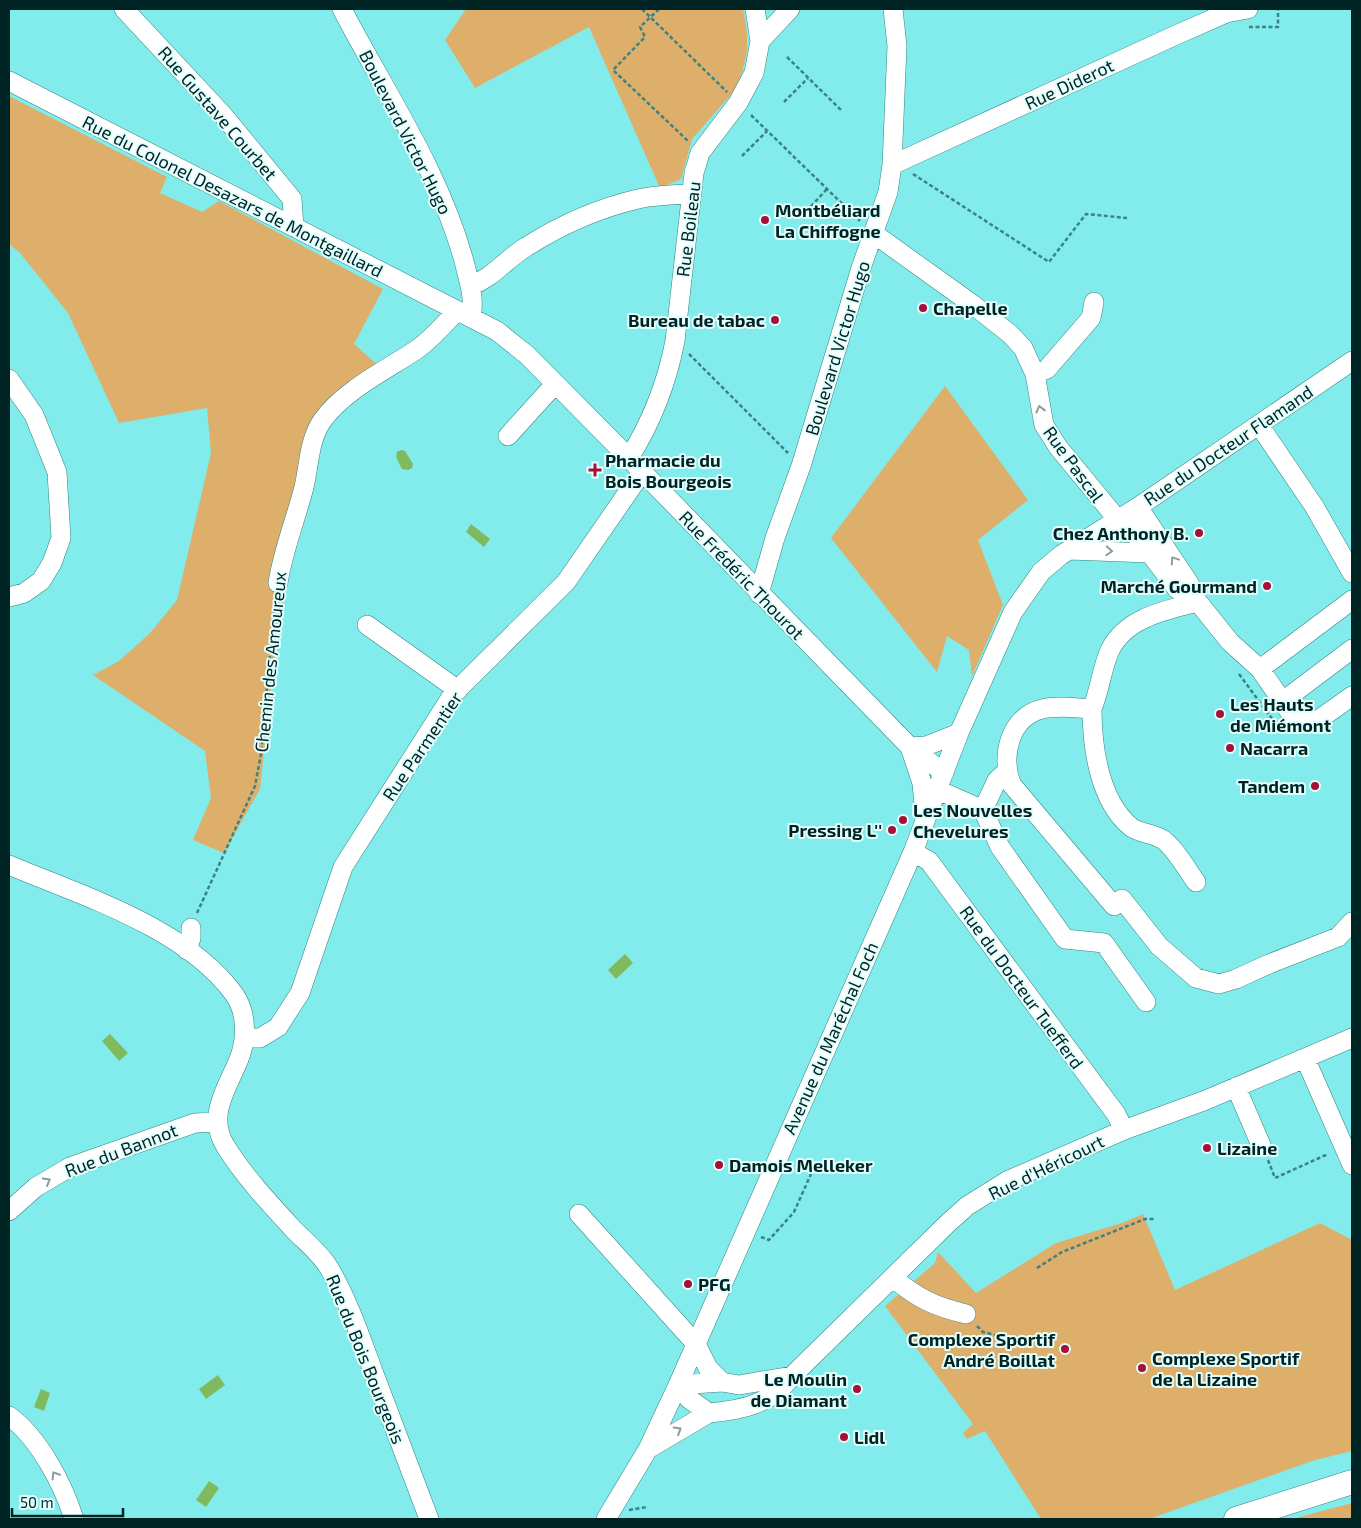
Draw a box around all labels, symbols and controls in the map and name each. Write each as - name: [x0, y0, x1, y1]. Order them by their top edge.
- street label: Rue Gustave Courbet: [154, 41, 282, 185]
- street label: Boulevard Victor Hugo: [355, 46, 457, 218]
- street label: Rue Diderot: [1021, 54, 1117, 114]
- street label: Rue du Colonel Desazars de Montgaillard: [79, 110, 387, 282]
- street label: Rue Boileau: [671, 180, 705, 278]
- place label: Montbéliard La Chiffogne: [775, 199, 881, 242]
- marker: Montbéliard La Chiffogne: [759, 214, 771, 226]
- street label: Boulevard Victor Hugo: [800, 258, 874, 438]
- place label: Chapelle: [933, 297, 1008, 319]
- marker: Chapelle: [917, 302, 929, 314]
- place label: Bureau de tabac: [628, 309, 765, 331]
- marker: Bureau de tabac: [769, 314, 781, 326]
- street label: Rue du Docteur Flamand: [1139, 380, 1317, 510]
- one-way arrow: [1035, 405, 1046, 414]
- street label: Rue Pascal: [1039, 422, 1109, 507]
- place label: Pharmacie du Bois Bourgeois: [605, 449, 732, 492]
- marker: Pharmacie du Bois Bourgeois: [589, 464, 601, 476]
- street label: Rue Frédéric Thourot: [675, 506, 809, 644]
- place label: Chez Anthony B.: [1053, 522, 1189, 544]
- marker: Chez Anthony B.: [1193, 527, 1205, 539]
- one-way arrow: [1106, 546, 1114, 557]
- one-way arrow: [1171, 556, 1180, 566]
- street label: Chemin des Amoureux: [250, 570, 290, 753]
- place label: Marché Gourmand: [1100, 575, 1257, 597]
- marker: Marché Gourmand: [1261, 580, 1273, 592]
- street label: Rue Parmentier: [377, 687, 467, 805]
- place label: Les Hauts de Miémont: [1230, 693, 1332, 736]
- marker: Les Hauts de Miémont: [1214, 708, 1226, 720]
- place label: Nacarra: [1240, 737, 1308, 759]
- marker: Nacarra: [1224, 742, 1236, 754]
- place label: Tandem: [1238, 775, 1305, 797]
- marker: Tandem: [1309, 780, 1321, 792]
- place label: Les Nouvelles Chevelures: [913, 799, 1032, 842]
- marker: Les Nouvelles Chevelures: [897, 814, 909, 826]
- place label: Pressing L'': [788, 819, 882, 841]
- marker: Pressing L'': [886, 824, 898, 836]
- street label: Rue du Docteur Tuefferd: [955, 901, 1089, 1073]
- street label: Avenue du Maréchal Foch: [778, 938, 882, 1138]
- street label: Rue du Bannot: [62, 1118, 180, 1182]
- street label: Rue d'Héricourt: [985, 1129, 1107, 1204]
- place label: Lizaine: [1217, 1137, 1277, 1159]
- marker: Lizaine: [1201, 1142, 1213, 1154]
- place label: Damois Melleker: [729, 1154, 873, 1176]
- marker: Damois Melleker: [713, 1159, 725, 1171]
- one-way arrow: [41, 1177, 50, 1187]
- street label: Rue du Bois Bourgeois: [322, 1271, 410, 1447]
- place label: PFG: [698, 1273, 731, 1295]
- marker: PFG: [682, 1278, 694, 1290]
- place label: Complexe Sportif André Boillat: [908, 1328, 1056, 1371]
- marker: Complexe Sportif André Boillat: [1059, 1343, 1071, 1355]
- place label: Complexe Sportif de la Lizaine: [1152, 1347, 1300, 1390]
- marker: Complexe Sportif de la Lizaine: [1136, 1362, 1148, 1374]
- place label: Le Moulin de Diamant: [750, 1368, 848, 1411]
- marker: Le Moulin de Diamant: [851, 1383, 863, 1395]
- place label: Lidl: [854, 1426, 885, 1448]
- one-way arrow: [673, 1427, 682, 1437]
- marker: Lidl: [838, 1431, 850, 1443]
- one-way arrow: [52, 1471, 61, 1480]
- scale bar: [12, 1486, 124, 1518]
- text: 50 m: [20, 1493, 54, 1511]

